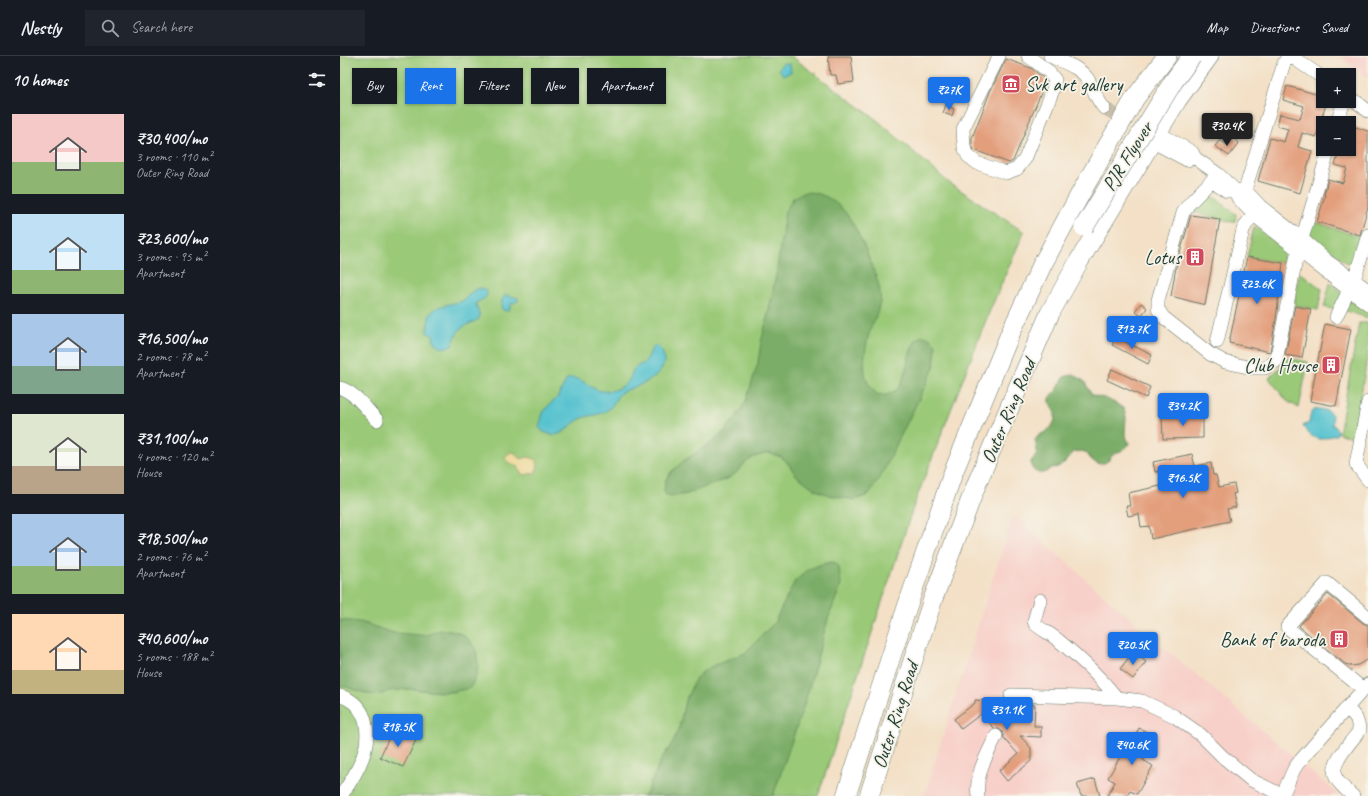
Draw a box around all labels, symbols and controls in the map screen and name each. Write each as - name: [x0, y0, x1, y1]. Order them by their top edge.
- search box: [85, 10, 365, 46]
- text: Nestly: [20, 16, 61, 40]
- icon: search: [99, 17, 121, 39]
- text: Search here: [131, 18, 192, 37]
- text: Map: [1207, 19, 1228, 36]
- text: Directions: [1250, 19, 1299, 36]
- text: Saved: [1321, 19, 1348, 36]
- chip: Buy: [352, 68, 397, 104]
- chip: Rent: [405, 68, 456, 104]
- chip: Filters: [464, 68, 523, 104]
- chip: New: [531, 68, 579, 104]
- chip: Apartment: [587, 68, 666, 104]
- map controls: [1316, 68, 1356, 156]
- button: +: [1316, 68, 1356, 108]
- icon: filters: [306, 69, 328, 91]
- text: 10 homes: [12, 70, 68, 91]
- place label: Svk art gallery: [1025, 72, 1124, 97]
- museum icon: Svk art gallery: [1000, 73, 1022, 95]
- pin: ₹27K: [925, 77, 973, 111]
- text: ₹27K: [937, 82, 961, 98]
- pin: ₹30.4K: [1194, 113, 1260, 147]
- street label: PJR Flyover: [1096, 115, 1159, 196]
- button: −: [1316, 116, 1356, 156]
- text: ₹30.4K: [1211, 118, 1243, 134]
- text: ₹30,400/mo: [136, 128, 207, 149]
- icon: home: [44, 130, 92, 178]
- text: 3 rooms · 110 m²: [136, 149, 212, 165]
- text: Outer Ring Road: [136, 165, 208, 181]
- text: ₹23,600/mo: [136, 228, 207, 249]
- icon: home: [44, 230, 92, 278]
- place label: Lotus: [1145, 245, 1183, 270]
- building icon: Lotus: [1184, 246, 1206, 268]
- text: 3 rooms · 95 m²: [136, 249, 206, 265]
- text: Apartment: [136, 265, 184, 281]
- pin: ₹23.6K: [1224, 271, 1290, 305]
- text: ₹23.6K: [1241, 276, 1273, 292]
- pin: ₹13.7K: [1099, 316, 1165, 350]
- text: ₹13.7K: [1116, 321, 1148, 337]
- text: ₹16,500/mo: [136, 328, 207, 349]
- icon: home: [44, 330, 92, 378]
- text: 2 rooms · 78 m²: [136, 349, 206, 365]
- street label: Outer Ring Road: [975, 352, 1043, 467]
- place label: Club House: [1244, 353, 1318, 378]
- building icon: Club House: [1320, 354, 1342, 376]
- text: Apartment: [136, 365, 184, 381]
- pin: ₹34.2K: [1150, 393, 1216, 427]
- text: ₹34.2K: [1167, 398, 1199, 414]
- text: ₹31,100/mo: [136, 428, 207, 449]
- icon: home: [44, 430, 92, 478]
- text: 4 rooms · 120 m²: [136, 449, 212, 465]
- text: House: [136, 465, 161, 481]
- pin: ₹16.5K: [1150, 465, 1216, 499]
- text: ₹16.5K: [1167, 470, 1199, 486]
- text: ₹18,500/mo: [136, 528, 207, 549]
- icon: home: [44, 530, 92, 578]
- text: 2 rooms · 76 m²: [136, 549, 206, 565]
- text: Apartment: [136, 565, 184, 581]
- place label: Bank of baroda: [1220, 627, 1327, 652]
- text: ₹40,600/mo: [136, 628, 207, 649]
- building icon: Bank of baroda: [1328, 628, 1350, 650]
- icon: home: [44, 630, 92, 678]
- pin: ₹20.5K: [1100, 632, 1166, 666]
- text: ₹20.5K: [1117, 637, 1149, 653]
- text: 5 rooms · 188 m²: [136, 649, 212, 665]
- street label: Outer Ring Road: [866, 656, 925, 772]
- text: House: [136, 665, 161, 681]
- pin: ₹31.1K: [974, 697, 1040, 731]
- text: ₹31.1K: [991, 702, 1023, 718]
- pin: ₹18.5K: [365, 714, 431, 748]
- text: ₹18.5K: [382, 719, 414, 735]
- pin: ₹40.6K: [1099, 732, 1165, 766]
- text: ₹40.6K: [1116, 737, 1148, 753]

